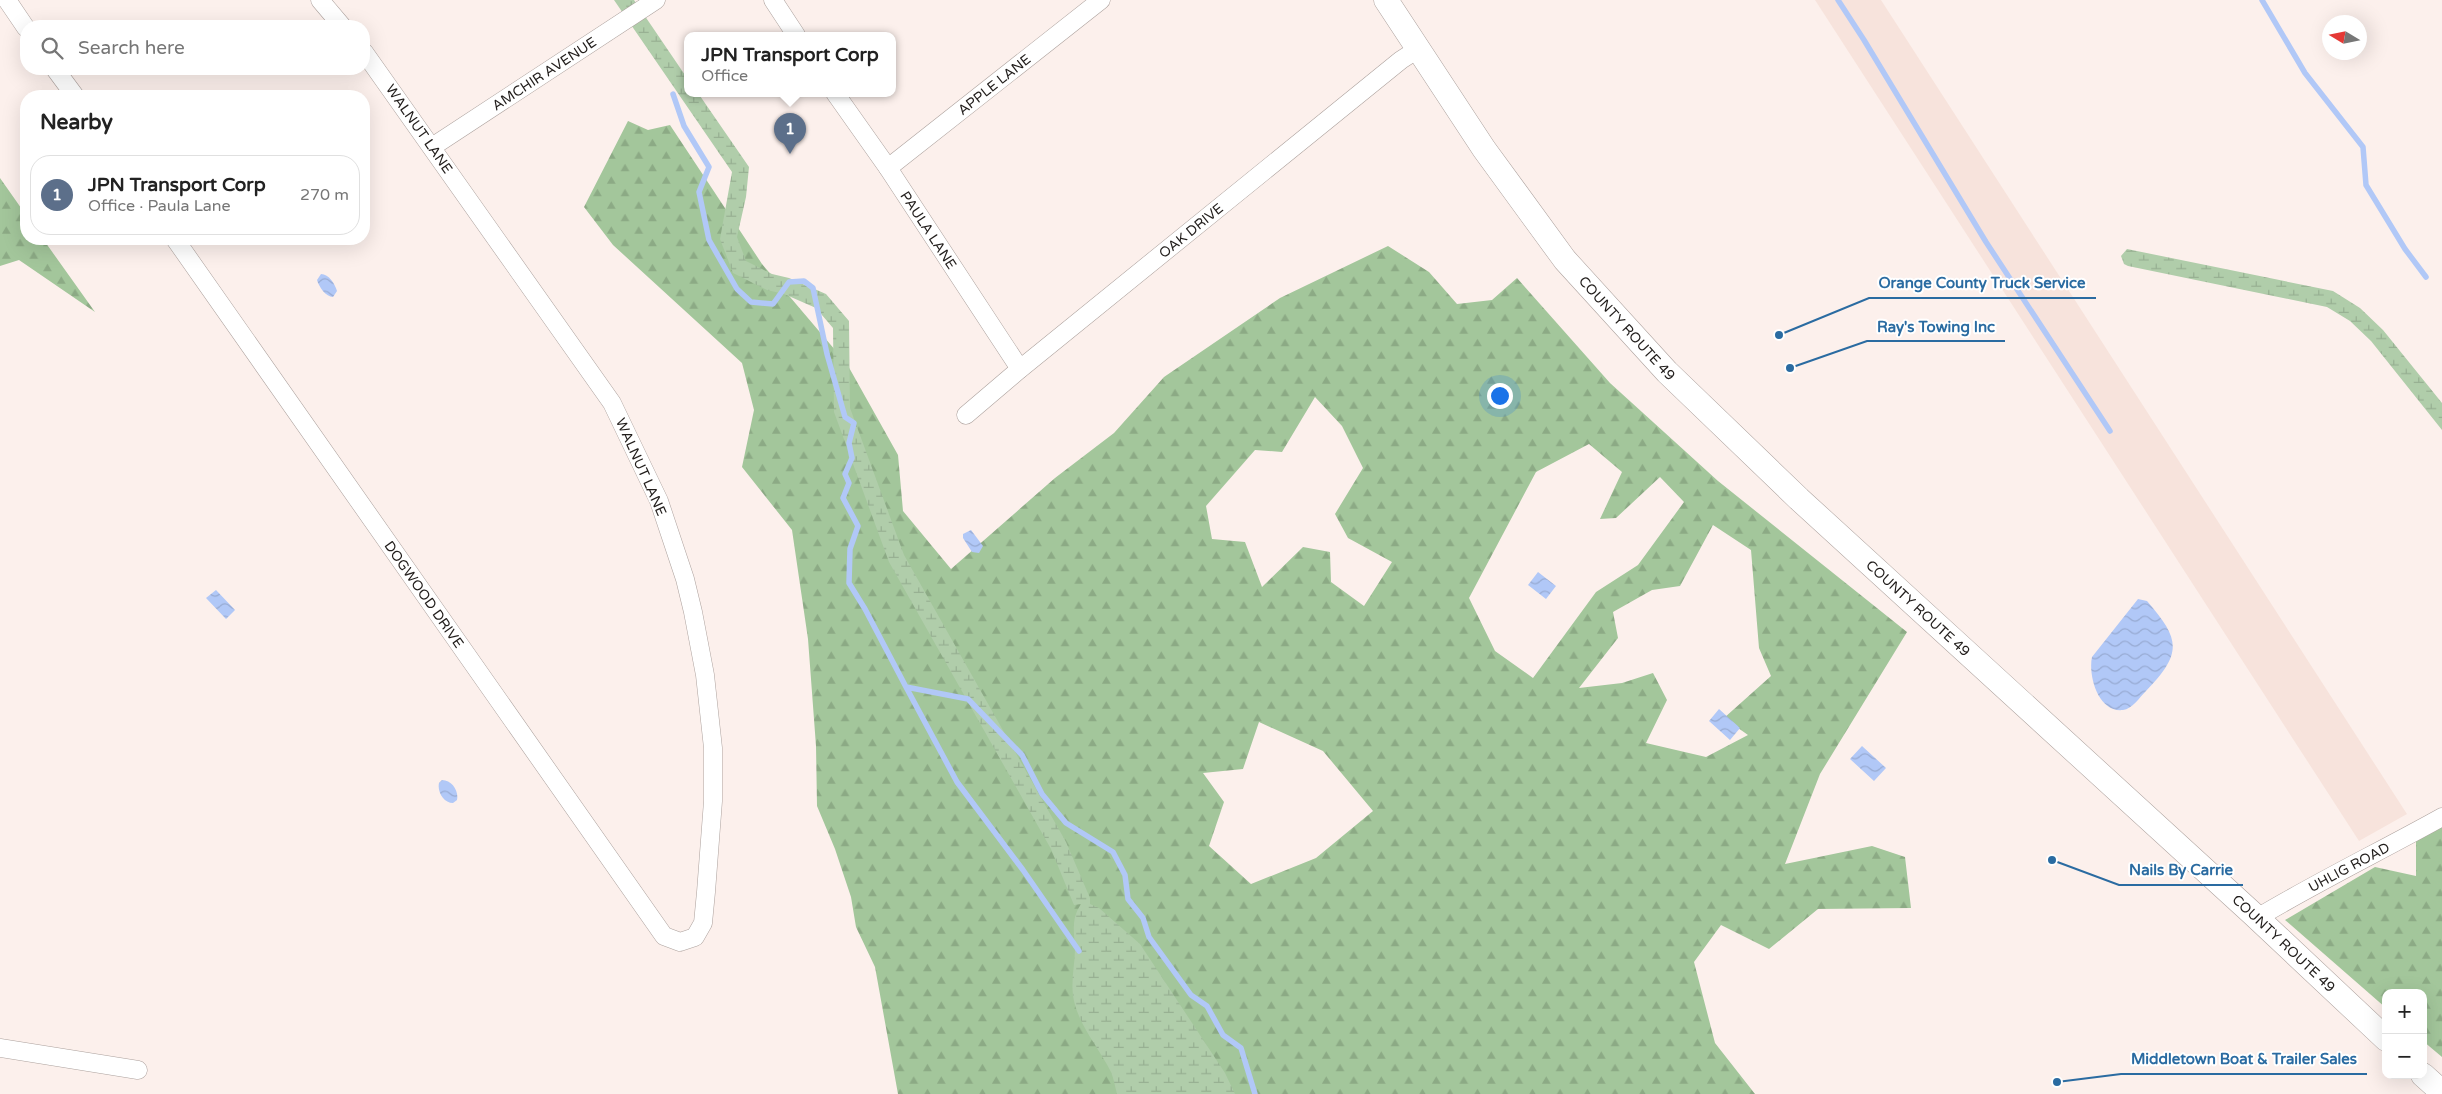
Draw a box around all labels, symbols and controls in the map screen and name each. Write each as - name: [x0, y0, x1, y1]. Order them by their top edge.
- north arrow: [2322, 15, 2367, 60]
- search box: [20, 20, 370, 75]
- popup: [684, 32, 896, 97]
- street label: AMCHIR AVENUE: [489, 33, 599, 114]
- icon: search: [38, 34, 66, 62]
- text: Search here: [78, 37, 185, 59]
- text: JPN Transport Corp: [701, 44, 879, 66]
- street label: APPLE LANE: [954, 50, 1034, 118]
- text: Office: [701, 66, 748, 86]
- street label: WALNUT LANE: [382, 81, 456, 177]
- text: Nearby: [40, 110, 113, 135]
- pin: 1: [774, 113, 806, 154]
- text: JPN Transport Corp: [88, 174, 266, 196]
- text: 1: [52, 185, 62, 205]
- text: 270 m: [300, 185, 349, 205]
- street label: PAULA LANE: [897, 188, 961, 272]
- text: Office · Paula Lane: [88, 196, 231, 216]
- street label: OAK DRIVE: [1155, 199, 1227, 261]
- callout: Orange County Truck Service: [1869, 268, 2096, 298]
- street label: COUNTY ROUTE 49: [1575, 273, 1679, 384]
- text: Orange County Truck Service: [1879, 274, 2086, 293]
- callout: Ray's Towing Inc: [1867, 311, 2005, 341]
- text: Ray's Towing Inc: [1877, 318, 1995, 337]
- your location: [1487, 383, 1513, 409]
- street label: WALNUT LANE: [612, 416, 670, 519]
- street label: DOGWOOD DRIVE: [381, 538, 468, 651]
- street label: COUNTY ROUTE 49: [1863, 556, 1974, 660]
- street label: UHLIG ROAD: [2305, 838, 2392, 896]
- callout: Nails By Carrie: [2119, 855, 2243, 885]
- text: Nails By Carrie: [2129, 861, 2233, 880]
- street label: COUNTY ROUTE 49: [2229, 891, 2339, 996]
- map controls: [2382, 989, 2427, 1079]
- button: +: [2382, 989, 2427, 1034]
- button: −: [2382, 1034, 2427, 1079]
- callout: Middletown Boat & Trailer Sales: [2121, 1044, 2367, 1074]
- text: Middletown Boat & Trailer Sales: [2131, 1050, 2357, 1068]

